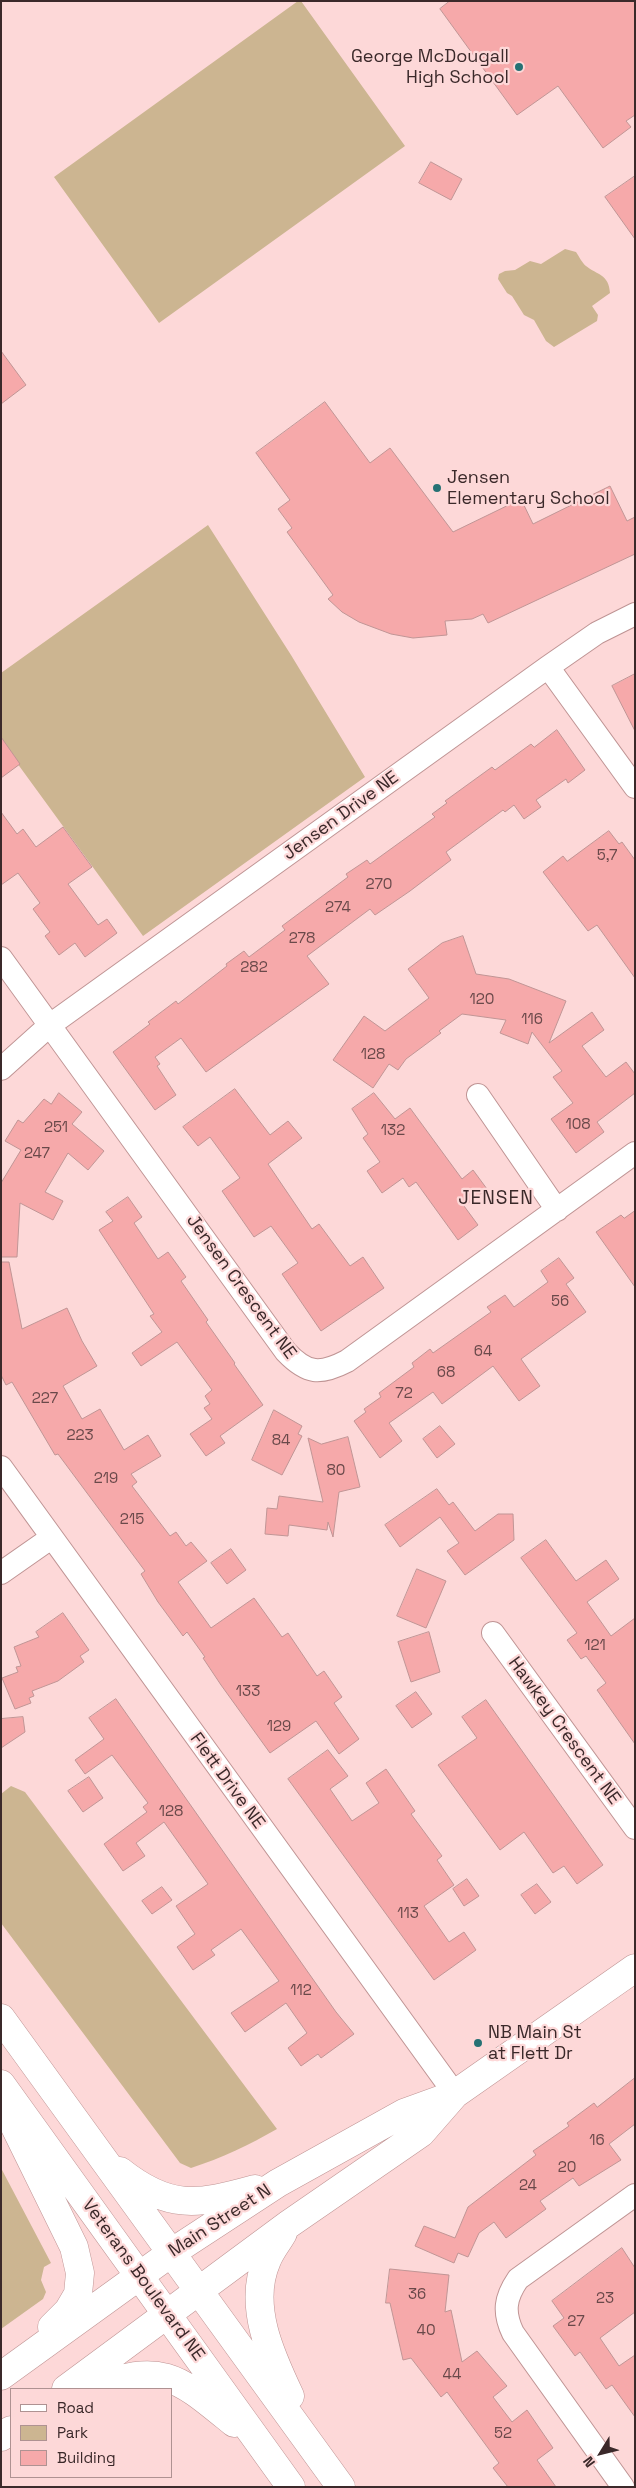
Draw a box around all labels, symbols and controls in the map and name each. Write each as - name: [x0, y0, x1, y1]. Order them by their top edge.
- place label: George McDougall High School: [351, 46, 509, 88]
- marker: George McDougall High School: [513, 61, 525, 73]
- place label: Jensen Elementary School: [447, 467, 610, 509]
- marker: Jensen Elementary School: [431, 482, 443, 494]
- street label: Jensen Drive NE: [279, 767, 403, 865]
- house number: 5,7: [597, 847, 617, 865]
- house number: 270: [366, 876, 392, 894]
- house number: 274: [325, 899, 351, 917]
- house number: 278: [289, 930, 315, 948]
- house number: 282: [240, 959, 268, 977]
- house number: 120: [470, 991, 494, 1009]
- house number: 116: [521, 1011, 543, 1029]
- house number: 128: [361, 1046, 385, 1064]
- house number: 108: [565, 1116, 591, 1134]
- house number: 251: [44, 1119, 68, 1137]
- house number: 132: [381, 1122, 405, 1140]
- house number: 247: [24, 1145, 50, 1163]
- district label: JENSEN: [457, 1188, 535, 1210]
- street label: Jensen Crescent NE: [181, 1211, 301, 1363]
- house number: 56: [551, 1293, 569, 1311]
- house number: 64: [474, 1343, 492, 1361]
- house number: 68: [437, 1364, 455, 1382]
- house number: 72: [395, 1385, 413, 1403]
- house number: 227: [32, 1390, 58, 1408]
- house number: 223: [66, 1427, 94, 1445]
- house number: 84: [272, 1432, 290, 1450]
- house number: 80: [327, 1462, 345, 1480]
- house number: 219: [94, 1470, 118, 1488]
- house number: 215: [120, 1511, 144, 1529]
- house number: 121: [584, 1637, 606, 1655]
- street label: Hawkey Crescent NE: [503, 1653, 625, 1809]
- house number: 133: [236, 1683, 260, 1701]
- house number: 129: [267, 1718, 291, 1736]
- street label: Flett Drive NE: [185, 1729, 269, 1833]
- house number: 128: [159, 1803, 183, 1821]
- house number: 113: [397, 1905, 419, 1923]
- house number: 112: [290, 1982, 312, 2000]
- place label: NB Main St at Flett Dr: [488, 2022, 582, 2064]
- marker: NB Main St at Flett Dr: [472, 2037, 484, 2049]
- house number: 16: [589, 2132, 605, 2150]
- house number: 20: [558, 2159, 576, 2177]
- house number: 24: [519, 2177, 537, 2195]
- street label: Main Street N: [165, 2180, 275, 2262]
- street label: Veterans Boulevard NE: [77, 2195, 209, 2365]
- house number: 36: [408, 2286, 426, 2304]
- house number: 23: [596, 2290, 614, 2308]
- house number: 27: [567, 2313, 585, 2331]
- house number: 40: [417, 2322, 435, 2340]
- house number: 44: [443, 2366, 461, 2384]
- legend: [10, 2388, 172, 2478]
- text: Road: [57, 2398, 94, 2417]
- text: Park: [57, 2423, 88, 2442]
- house number: 52: [494, 2425, 512, 2443]
- north arrow: [576, 2428, 626, 2478]
- text: Building: [57, 2448, 116, 2467]
- text: N: [579, 2453, 599, 2471]

